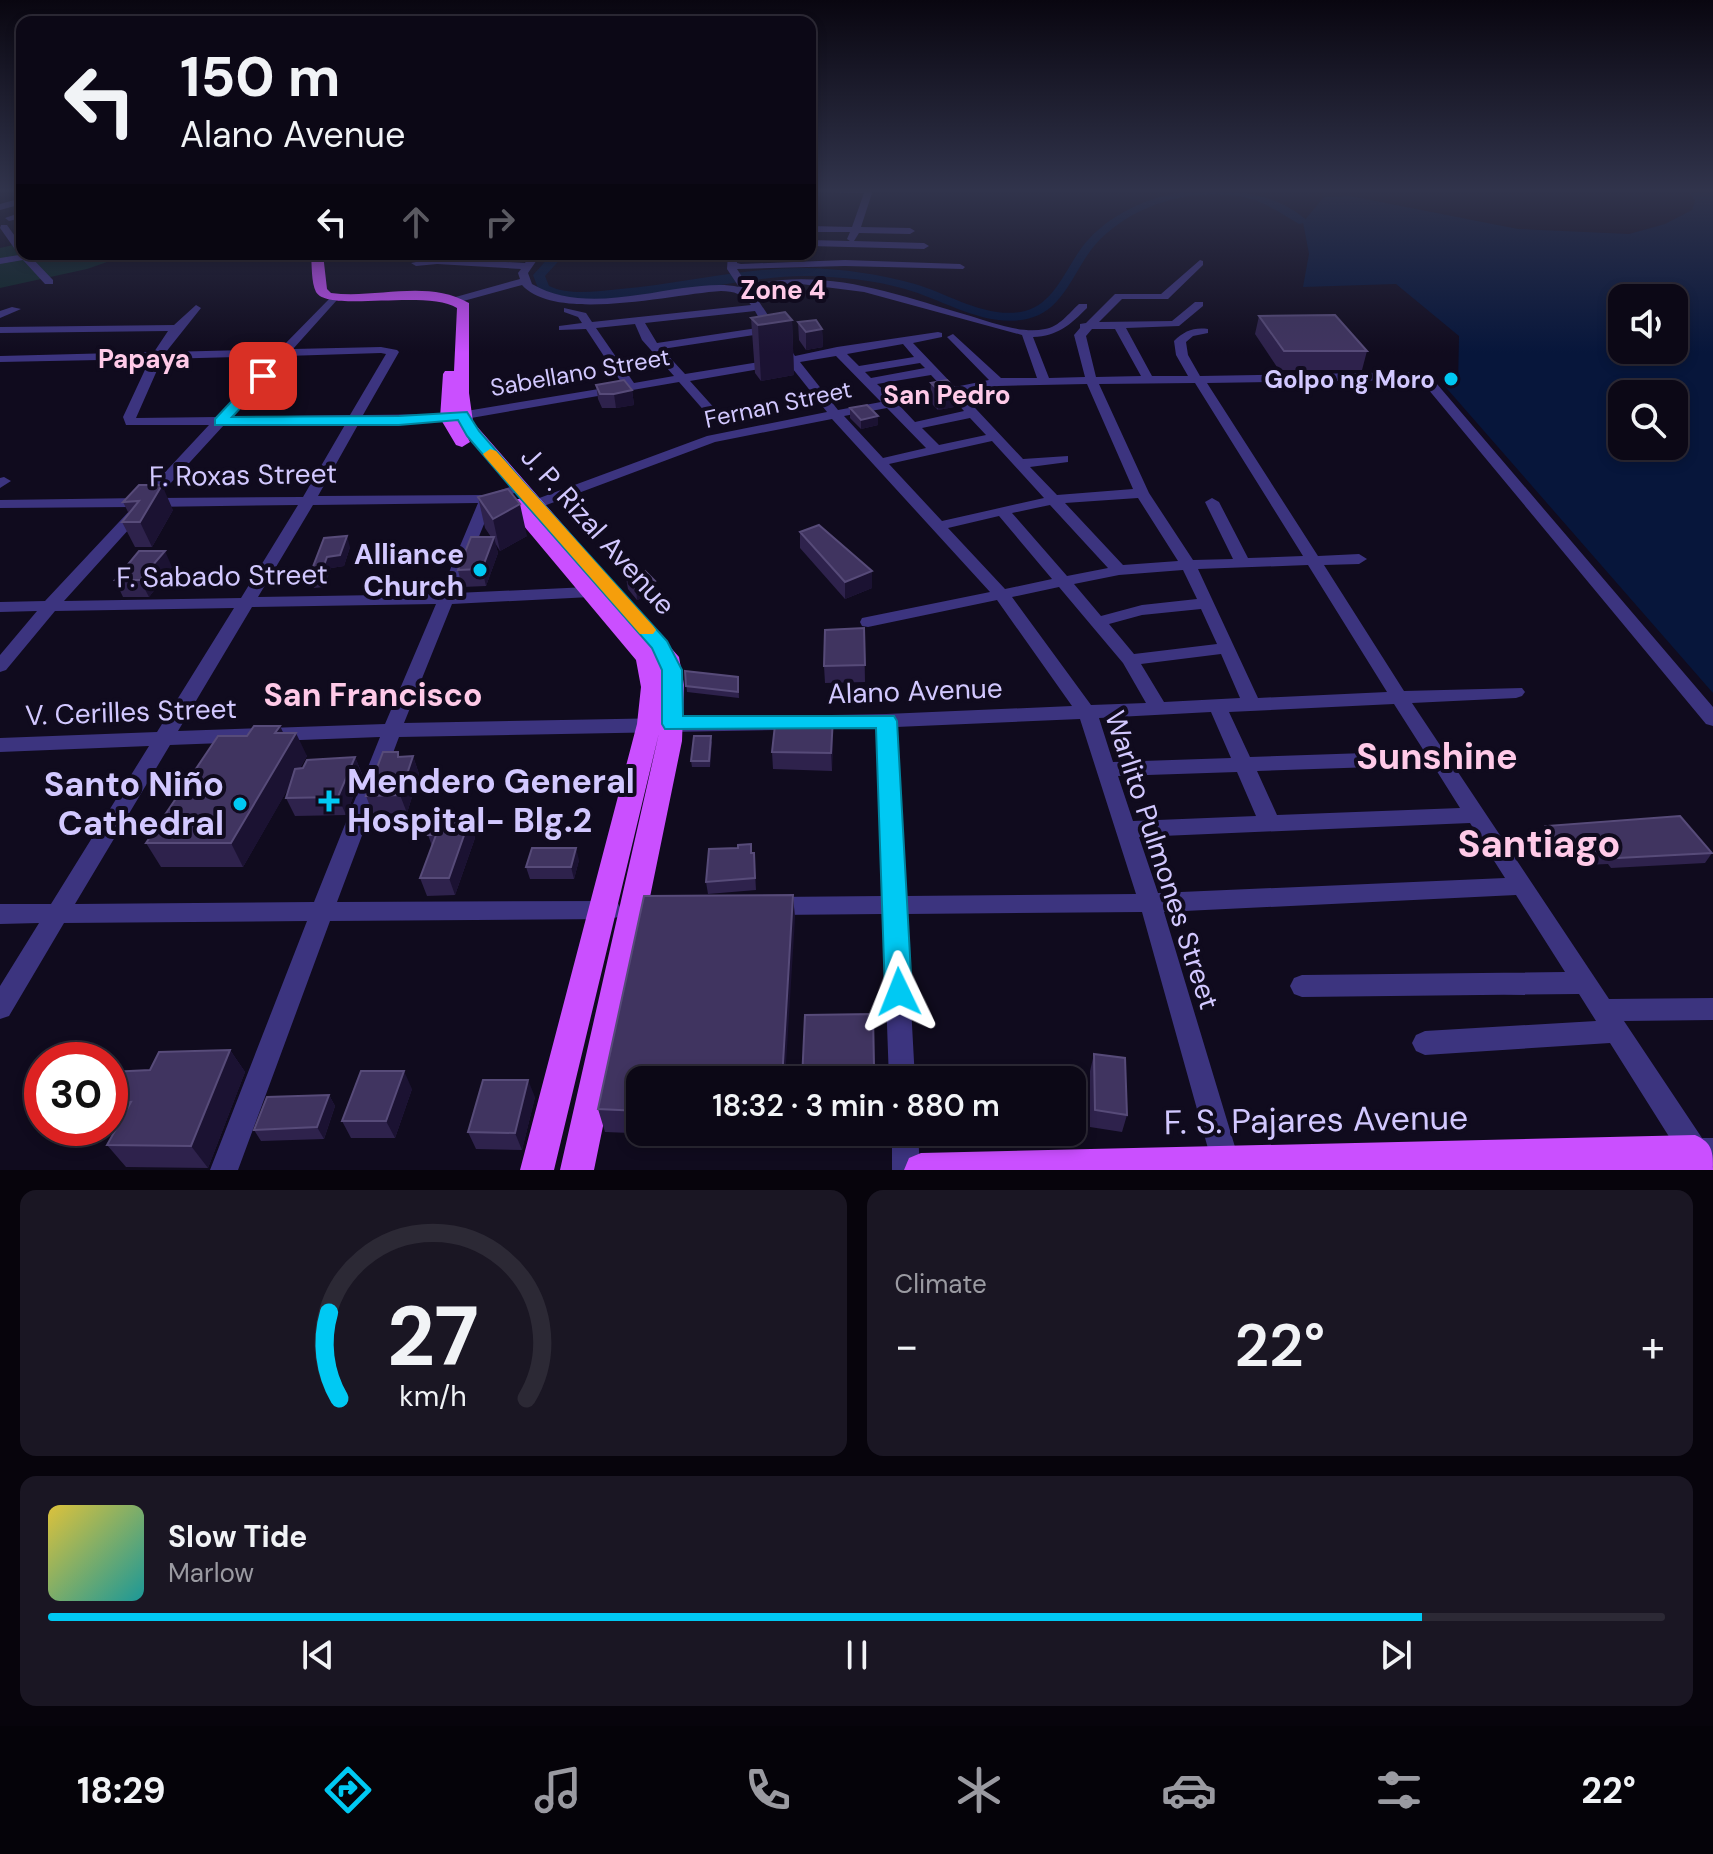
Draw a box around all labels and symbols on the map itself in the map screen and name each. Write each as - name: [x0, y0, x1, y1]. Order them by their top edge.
- district label: Zone 4: [740, 273, 826, 307]
- street label: Sabellano Street: [488, 341, 672, 403]
- district label: Papaya: [98, 342, 190, 376]
- pin: [229, 342, 297, 410]
- place label: Golpo ng Moro: [1264, 364, 1435, 395]
- marker: Golpo ng Moro: [1442, 370, 1460, 388]
- street label: Fernan Street: [701, 373, 855, 435]
- district label: San Pedro: [883, 378, 1011, 412]
- street label: J. P. Rizal Avenue: [513, 439, 683, 623]
- street label: F. Roxas Street: [149, 455, 337, 495]
- place label: Alliance Church: [354, 536, 464, 605]
- street label: F. Sabado Street: [116, 556, 328, 596]
- marker: Alliance Church: [471, 561, 489, 579]
- street label: Alano Avenue: [827, 669, 1003, 713]
- district label: San Francisco: [264, 674, 482, 716]
- street label: V. Cerilles Street: [25, 690, 237, 734]
- street label: Warlito Pulmones Street: [1096, 706, 1228, 1014]
- district label: Sunshine: [1356, 733, 1518, 780]
- place label: Mendero General Hospital- Blg.2: [347, 759, 635, 843]
- place label: Santo Niño Cathedral: [44, 762, 224, 846]
- marker: Mendero General Hospital- Blg.2: [318, 790, 340, 812]
- marker: Santo Niño Cathedral: [231, 795, 249, 813]
- district label: Santiago: [1458, 819, 1620, 869]
- position arrow: [857, 950, 941, 1034]
- speed limit sign: 30: [24, 1042, 128, 1146]
- street label: F. S. Pajares Avenue: [1163, 1095, 1469, 1145]

